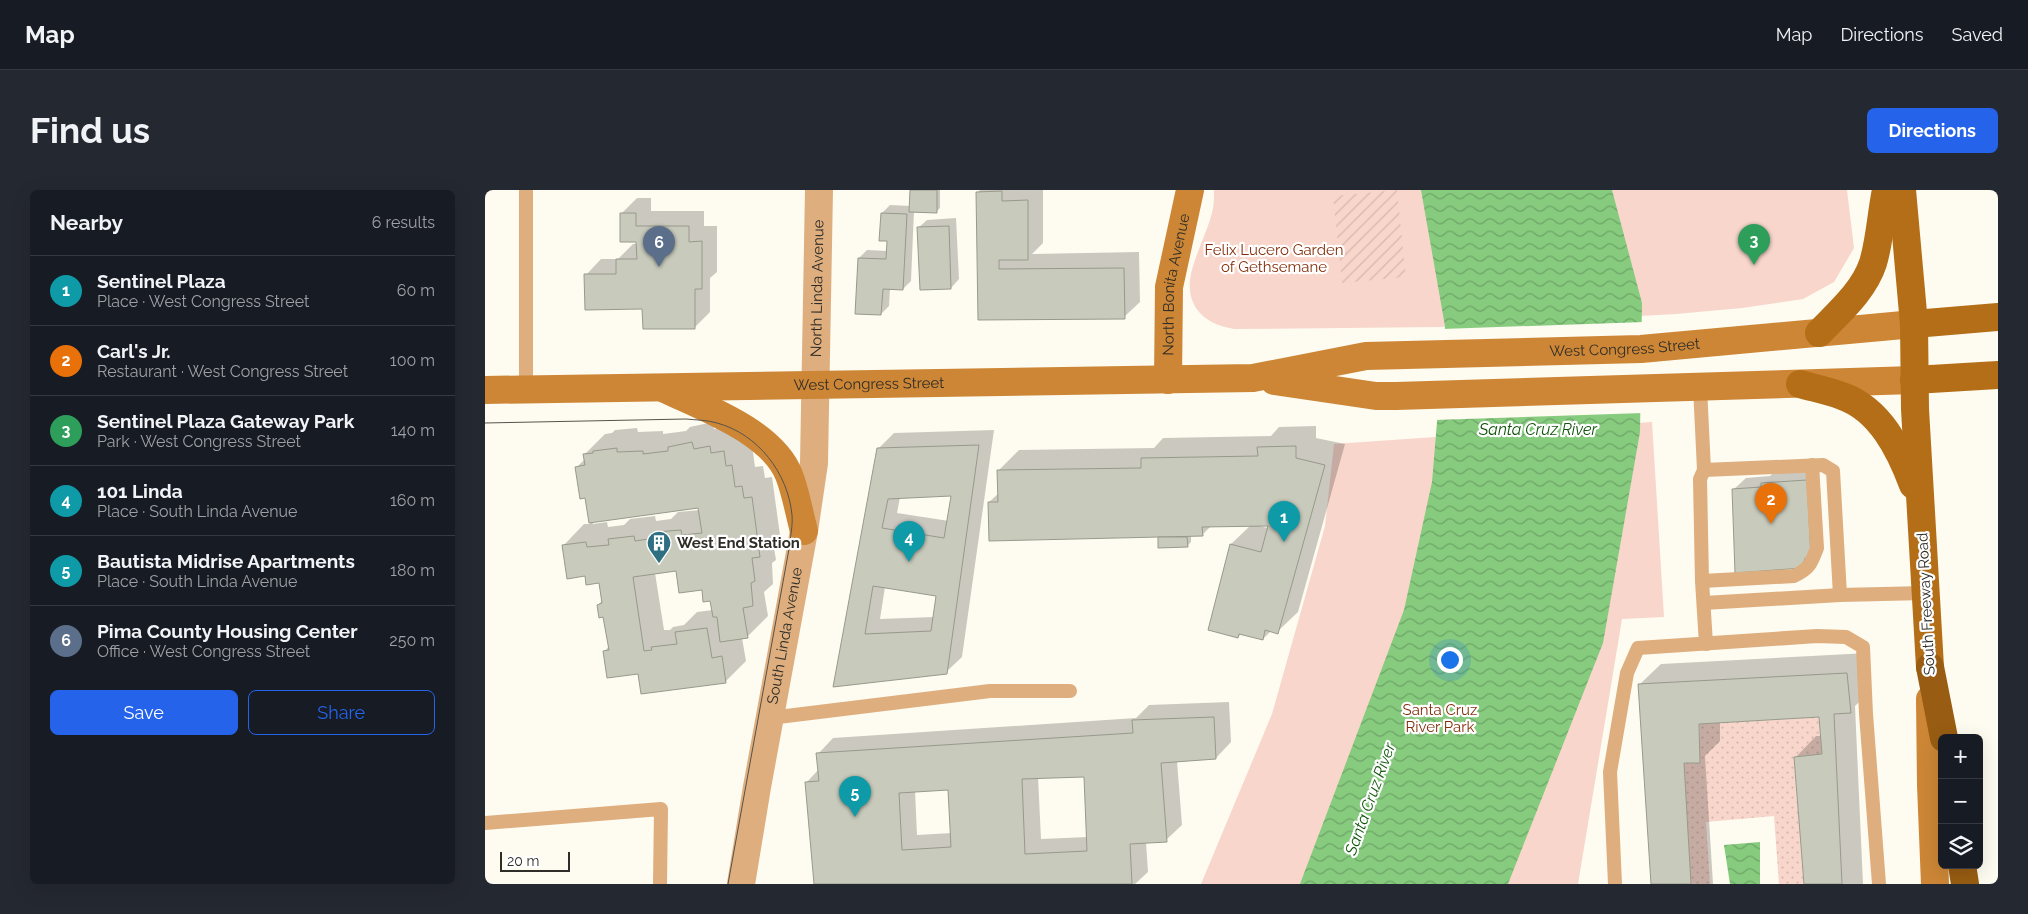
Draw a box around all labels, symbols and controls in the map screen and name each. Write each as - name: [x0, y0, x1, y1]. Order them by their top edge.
- text: Map: [25, 20, 75, 49]
- text: Map: [1776, 24, 1812, 45]
- text: Directions: [1840, 24, 1924, 45]
- text: Saved: [1952, 24, 2003, 45]
- button: Directions: [1867, 108, 1998, 153]
- text: Find us: [30, 110, 150, 151]
- text: Nearby: [50, 210, 123, 235]
- street label: North Bonita Avenue: [1159, 212, 1194, 356]
- text: 6 results: [372, 213, 435, 232]
- street label: North Linda Avenue: [807, 219, 827, 357]
- pin: 3: [1738, 224, 1770, 265]
- pin: 6: [643, 226, 675, 267]
- park label: Felix Lucero Garden of Gethsemane: [1204, 241, 1344, 276]
- text: Sentinel Plaza: [97, 270, 226, 292]
- text: 1: [62, 281, 70, 300]
- text: 60 m: [397, 281, 435, 300]
- text: Place · West Congress Street: [97, 292, 309, 311]
- street label: West Congress Street: [1549, 335, 1701, 360]
- text: Carl's Jr.: [97, 340, 171, 362]
- text: 2: [61, 351, 71, 370]
- text: 100 m: [390, 351, 435, 370]
- text: Restaurant · West Congress Street: [97, 362, 348, 381]
- street label: West Congress Street: [793, 374, 944, 394]
- text: Sentinel Plaza Gateway Park: [97, 410, 354, 432]
- water label: Santa Cruz River: [1478, 420, 1597, 439]
- text: 3: [62, 421, 70, 440]
- text: 140 m: [391, 421, 435, 440]
- text: Park · West Congress Street: [97, 432, 301, 451]
- text: 101 Linda: [97, 480, 183, 502]
- pin: 2: [1755, 483, 1787, 524]
- text: 4: [61, 491, 71, 510]
- text: 160 m: [390, 491, 435, 510]
- pin: 1: [1268, 501, 1300, 542]
- text: Place · South Linda Avenue: [97, 502, 297, 521]
- pin: 4: [893, 521, 925, 562]
- building icon: West End Station: [646, 530, 672, 564]
- street label: South Freeway Road: [1913, 532, 1939, 676]
- place label: West End Station: [677, 534, 800, 552]
- text: Bautista Midrise Apartments: [97, 550, 355, 572]
- text: 5: [62, 561, 70, 580]
- text: 180 m: [390, 561, 435, 580]
- street label: South Linda Avenue: [763, 566, 806, 706]
- text: Place · South Linda Avenue: [97, 572, 297, 591]
- text: Pima County Housing Center: [97, 620, 358, 642]
- text: 6: [61, 631, 71, 650]
- text: 250 m: [389, 631, 435, 650]
- text: Office · West Congress Street: [97, 642, 310, 661]
- your location: [1437, 647, 1463, 673]
- button: Save: [50, 690, 238, 735]
- button: Share: [248, 690, 435, 735]
- park label: Santa Cruz River Park: [1403, 701, 1477, 736]
- map controls: [1938, 734, 1983, 869]
- button: +: [1938, 734, 1983, 779]
- water label: Santa Cruz River: [1341, 740, 1399, 859]
- pin: 5: [839, 776, 871, 817]
- button: −: [1938, 779, 1983, 824]
- button: layers: [1938, 824, 1983, 869]
- scale bar: [500, 849, 570, 872]
- text: 20 m: [507, 853, 539, 869]

